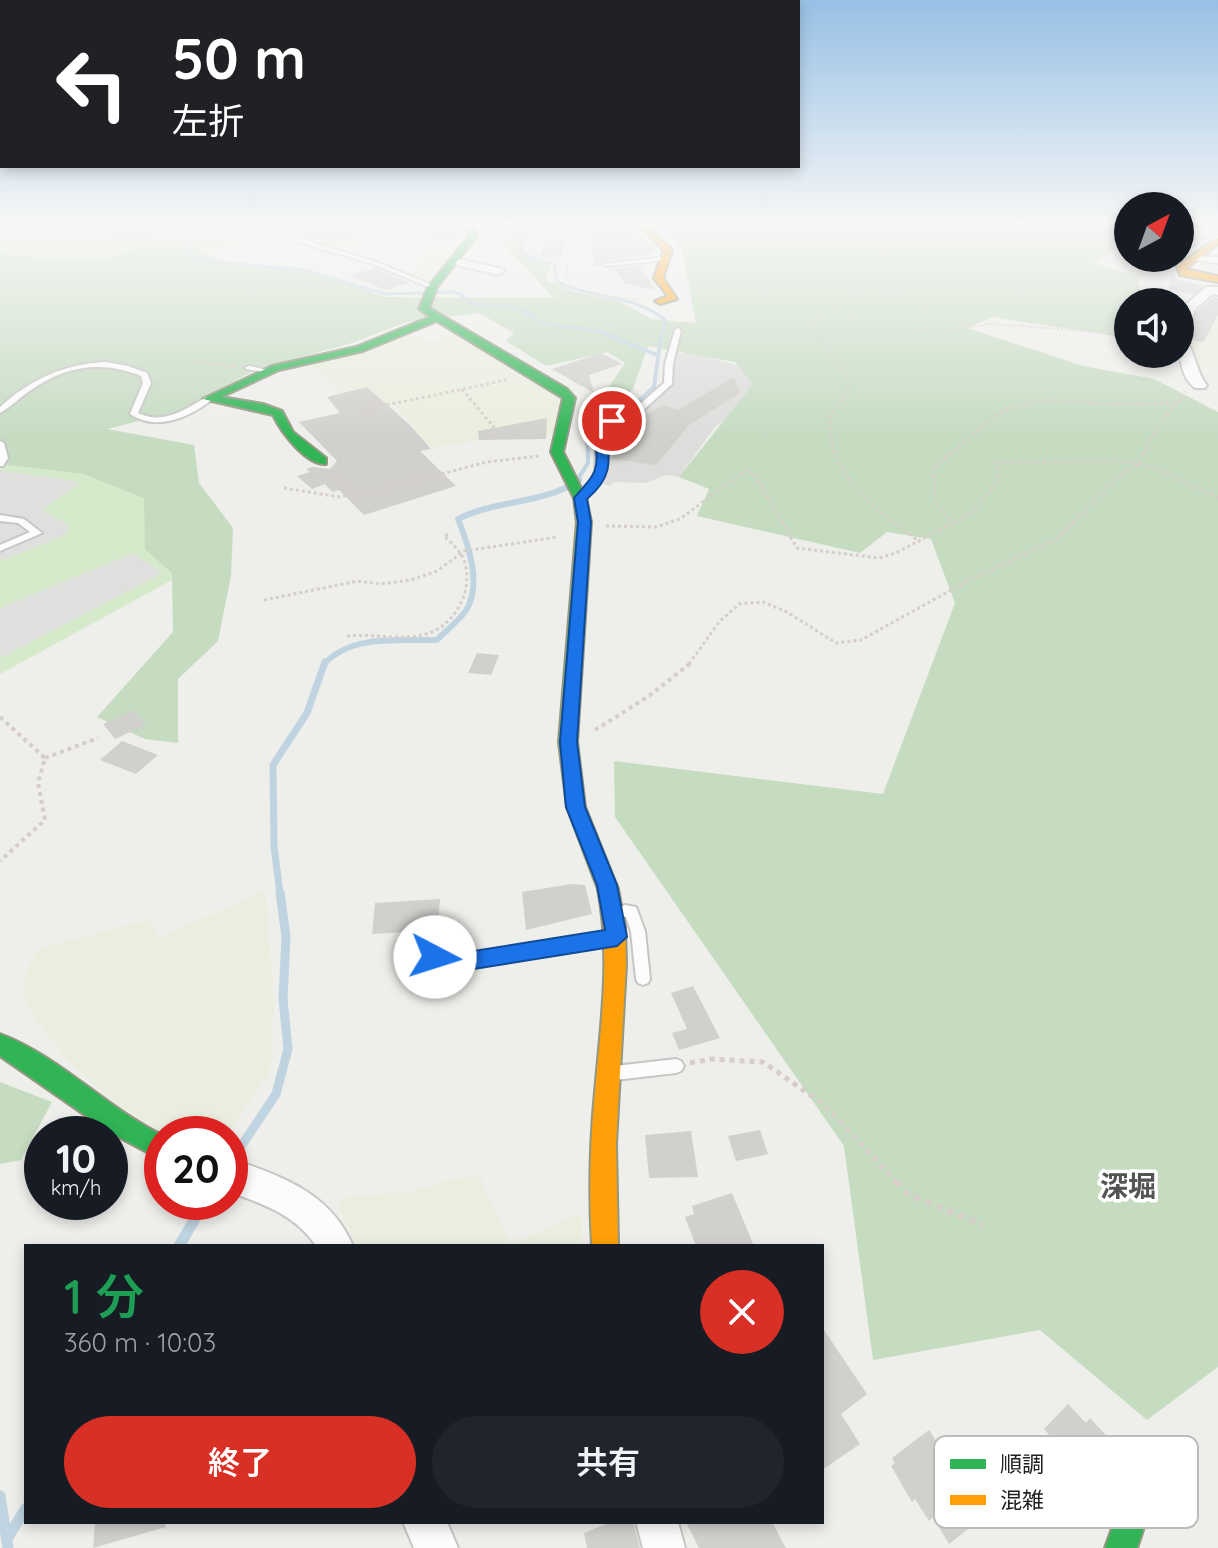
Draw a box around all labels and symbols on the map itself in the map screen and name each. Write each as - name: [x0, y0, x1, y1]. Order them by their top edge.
- north arrow: [1114, 192, 1194, 272]
- pin: [578, 387, 646, 455]
- position arrow: [393, 915, 477, 999]
- speed limit sign: 20: [144, 1116, 248, 1220]
- district label: 深堀: [1100, 1168, 1156, 1203]
- legend: [934, 1436, 1198, 1528]
- text: 順調: [1000, 1450, 1044, 1478]
- text: 混雑: [1000, 1486, 1044, 1514]

